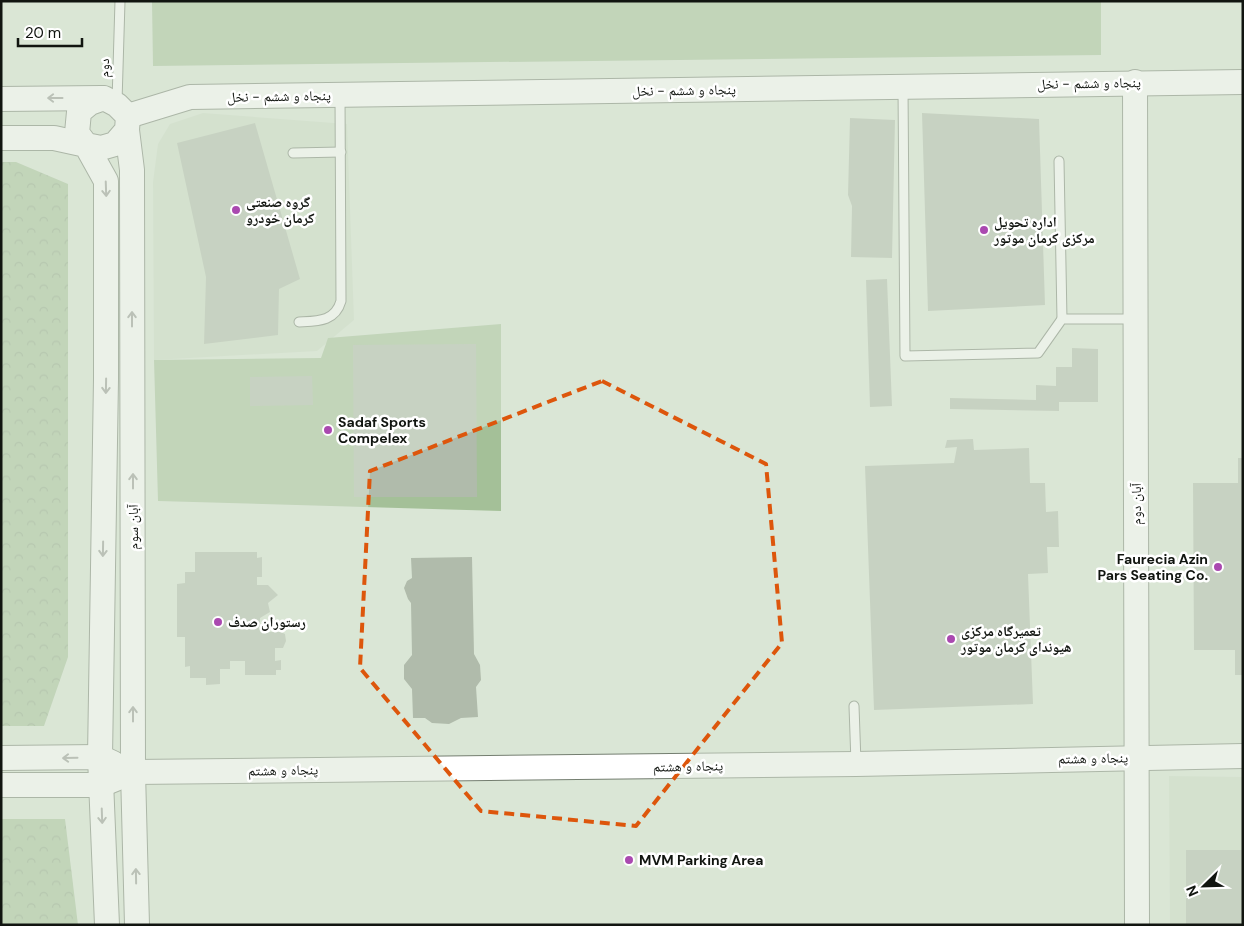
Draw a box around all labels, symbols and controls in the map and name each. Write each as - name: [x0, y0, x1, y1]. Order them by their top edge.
- scale bar: [18, 15, 81, 47]
- text: 20 m: [25, 23, 61, 43]
- street label: دوم: [95, 58, 114, 78]
- street label: پنجاه و ششم - نخل: [1037, 73, 1141, 94]
- street label: پنجاه و ششم - نخل: [632, 80, 736, 101]
- street label: پنجاه و ششم - نخل: [227, 86, 331, 107]
- one-way arrow: [47, 93, 64, 103]
- one-way arrow: [101, 180, 111, 197]
- place label: گروه صنعتی کرمان خودرو: [246, 193, 314, 227]
- marker: گروه صنعتی کرمان خودرو: [230, 204, 242, 216]
- place label: اداره تحویل مرکزی کرمان موتور: [993, 213, 1095, 247]
- marker: اداره تحویل مرکزی کرمان موتور: [978, 224, 990, 236]
- one-way arrow: [127, 311, 137, 327]
- one-way arrow: [101, 378, 111, 394]
- place label: Sadaf Sports Compelex: [338, 413, 426, 447]
- marker: Sadaf Sports Compelex: [322, 424, 334, 436]
- one-way arrow: [128, 473, 138, 490]
- street label: آبان دوم: [1127, 483, 1146, 525]
- street label: آبان سوم: [124, 504, 143, 550]
- one-way arrow: [98, 540, 108, 557]
- place label: Faurecia Azin Pars Seating Co.: [1098, 550, 1208, 584]
- marker: Faurecia Azin Pars Seating Co.: [1212, 561, 1224, 573]
- place label: رستوران صدف: [228, 613, 306, 631]
- marker: رستوران صدف: [212, 616, 224, 628]
- place label: تعمیرگاه مرکزی هیوندای کرمان موتور: [960, 622, 1071, 656]
- marker: تعمیرگاه مرکزی هیوندای کرمان موتور: [945, 633, 957, 645]
- one-way arrow: [128, 706, 138, 722]
- street label: پنجاه و هشتم: [1058, 748, 1129, 769]
- one-way arrow: [62, 753, 78, 762]
- street label: پنجاه و هشتم: [653, 756, 724, 777]
- street label: پنجاه و هشتم: [248, 760, 319, 781]
- one-way arrow: [98, 808, 107, 824]
- place label: MVM Parking Area: [639, 851, 763, 869]
- marker: MVM Parking Area: [623, 854, 635, 866]
- north arrow: [1179, 861, 1229, 911]
- one-way arrow: [131, 868, 141, 884]
- text: N: [1182, 883, 1202, 899]

